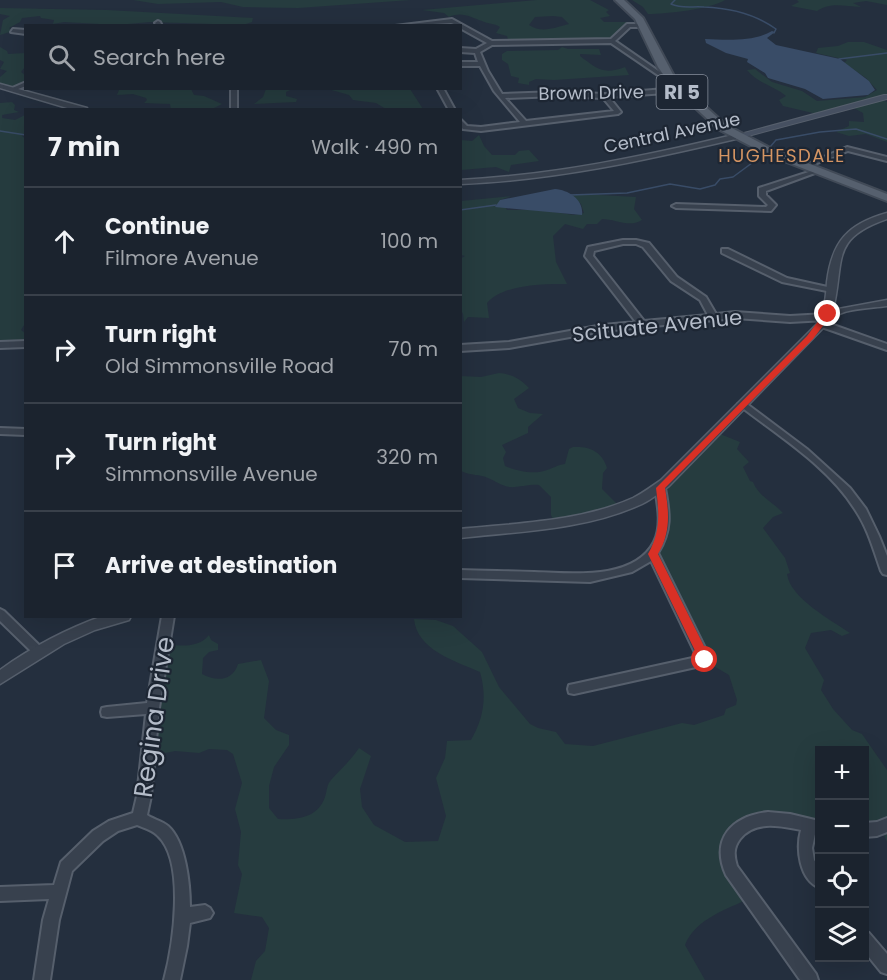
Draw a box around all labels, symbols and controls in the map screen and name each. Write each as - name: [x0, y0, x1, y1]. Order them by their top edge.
- search box: [24, 24, 462, 90]
- icon: search: [45, 41, 78, 74]
- text: Search here: [93, 42, 226, 73]
- road number: RI 5: [656, 75, 708, 109]
- street label: Brown Drive: [538, 79, 644, 106]
- street label: Central Avenue: [601, 106, 742, 159]
- text: 7 min: [48, 129, 120, 165]
- text: Walk · 490 m: [311, 133, 438, 161]
- district label: HUGHESDALE: [718, 143, 846, 168]
- text: Continue: [105, 211, 209, 242]
- icon: ahead: [48, 225, 81, 258]
- text: 100 m: [381, 227, 438, 255]
- text: Filmore Avenue: [105, 244, 259, 272]
- route end: [814, 300, 840, 326]
- street label: Scituate Avenue: [571, 302, 743, 349]
- text: Turn right: [105, 319, 216, 350]
- icon: right: [48, 333, 81, 366]
- text: 70 m: [389, 335, 438, 363]
- text: Old Simmonsville Road: [105, 352, 334, 380]
- text: Turn right: [105, 427, 216, 458]
- icon: right: [48, 441, 81, 474]
- text: 320 m: [376, 443, 438, 471]
- text: Simmonsville Avenue: [105, 460, 318, 488]
- icon: arrive: [48, 549, 81, 582]
- text: Arrive at destination: [105, 550, 337, 581]
- street label: Regina Drive: [125, 634, 183, 800]
- route start: [691, 646, 717, 672]
- map controls: [815, 746, 869, 962]
- button: +: [815, 746, 869, 800]
- button: −: [815, 800, 869, 854]
- button: locate: [815, 854, 869, 908]
- button: layers: [815, 908, 869, 962]

